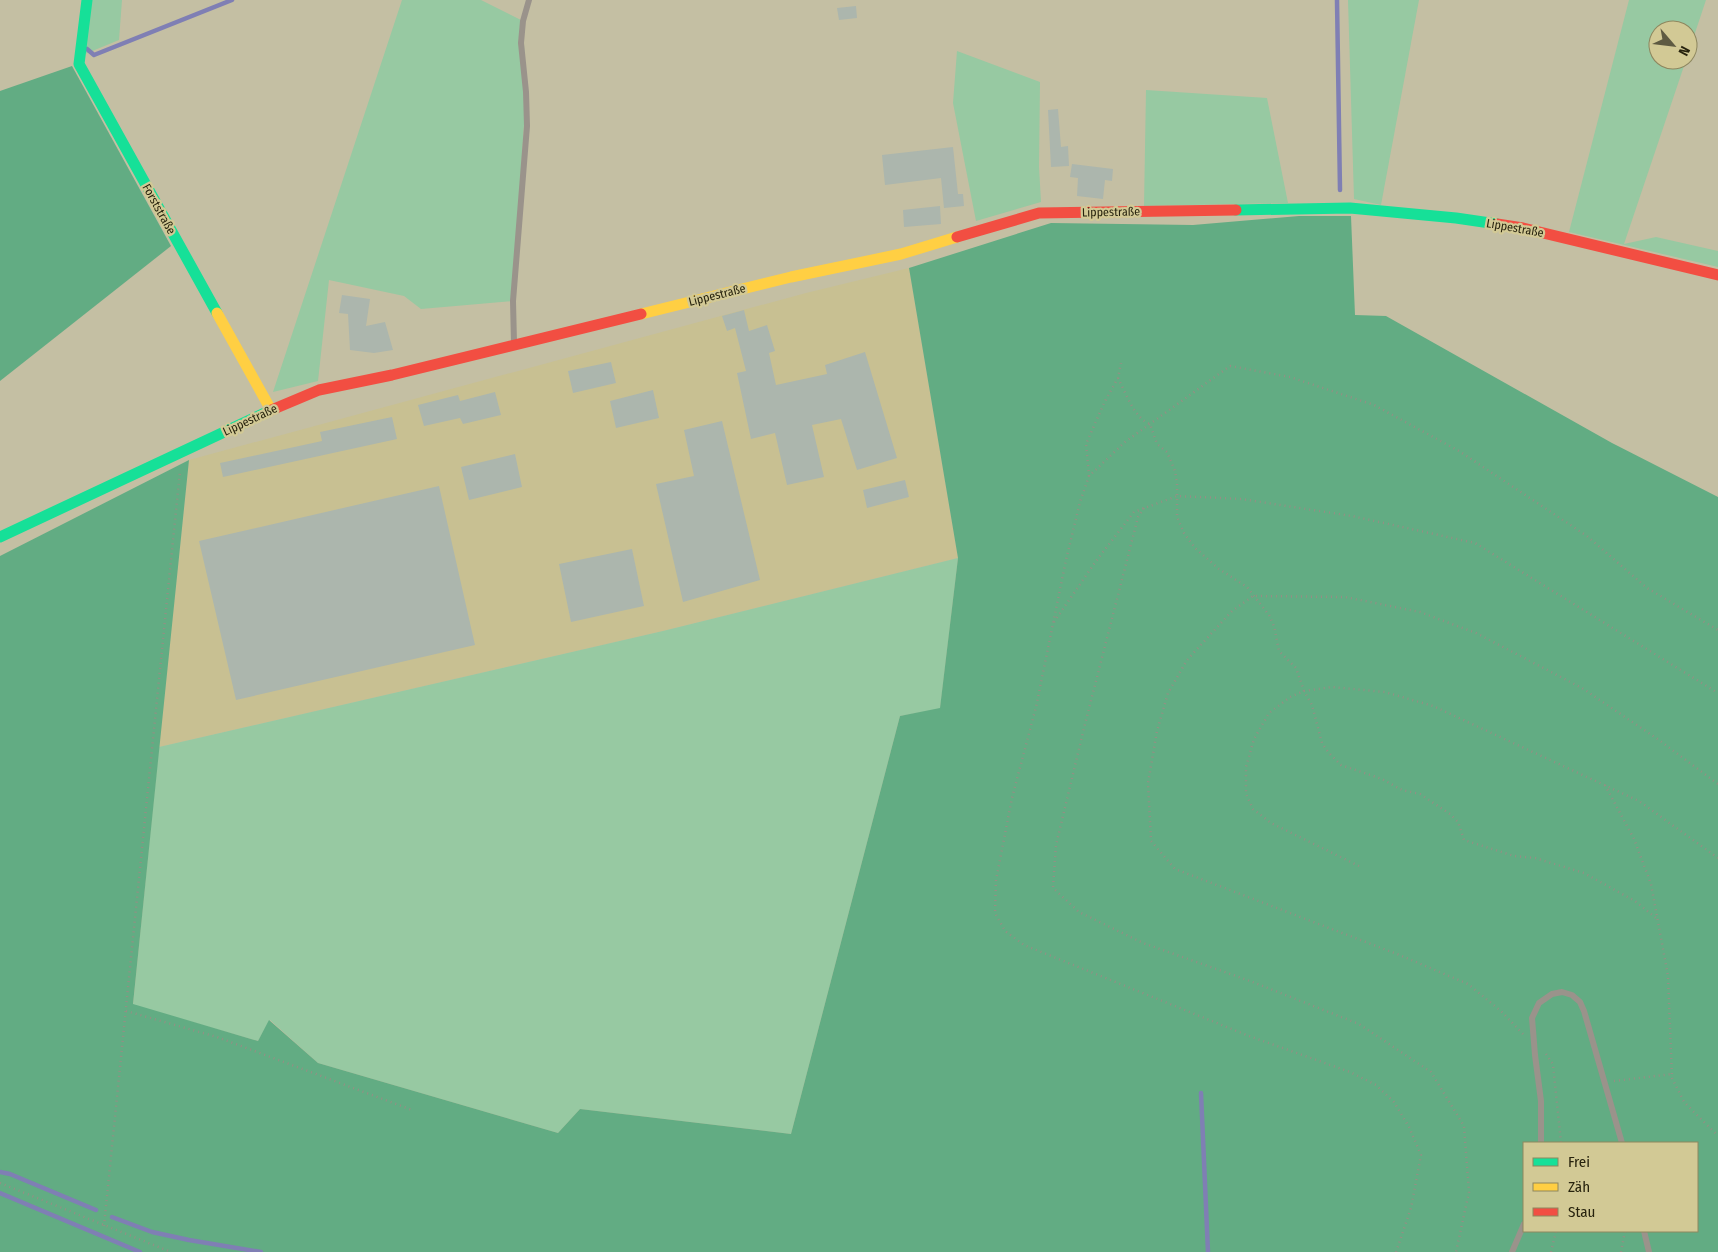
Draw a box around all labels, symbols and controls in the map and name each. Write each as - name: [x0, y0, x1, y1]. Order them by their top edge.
- north arrow: [1648, 20, 1698, 70]
- text: N: [1675, 43, 1694, 59]
- street label: Forststraße: [139, 181, 179, 237]
- street label: Lippestraße: [1082, 204, 1140, 220]
- street label: Lippestraße: [1485, 216, 1545, 240]
- street label: Lippestraße: [687, 281, 747, 309]
- street label: Lippestraße: [221, 401, 279, 439]
- legend: [1523, 1142, 1698, 1232]
- text: Frei: [1568, 1153, 1590, 1171]
- text: Zäh: [1568, 1178, 1590, 1196]
- text: Stau: [1568, 1203, 1595, 1221]

